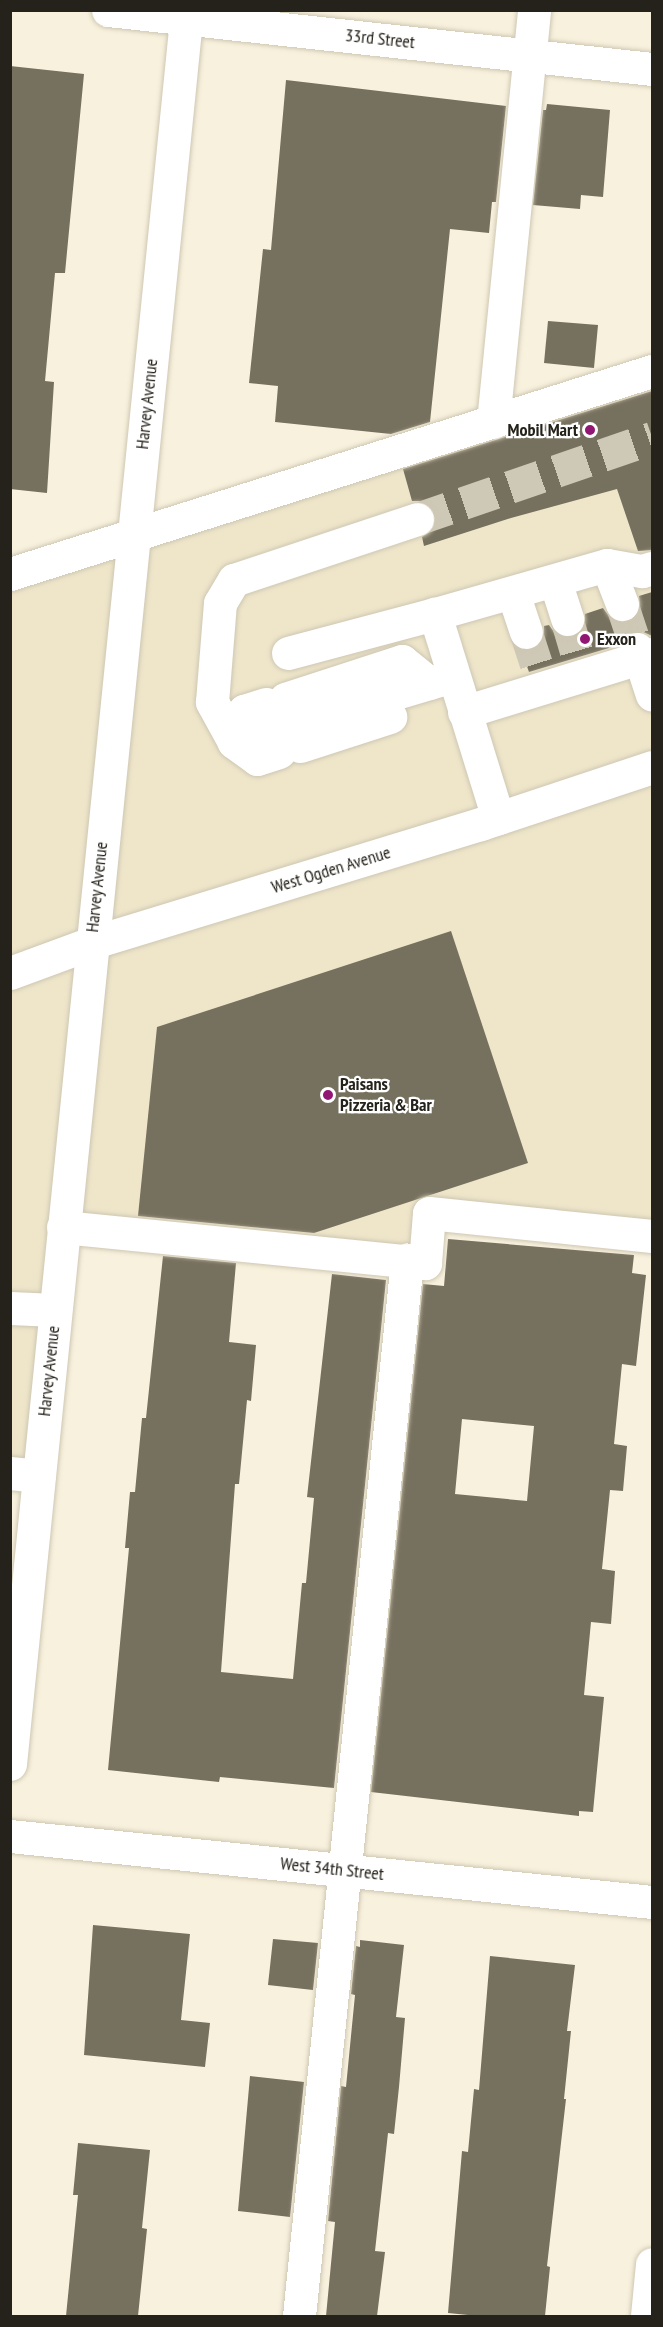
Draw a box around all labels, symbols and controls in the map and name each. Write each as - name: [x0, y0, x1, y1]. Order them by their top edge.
- street label: 33rd Street: [344, 25, 416, 53]
- street label: Harvey Avenue: [131, 357, 163, 451]
- place label: Mobil Mart: [508, 419, 578, 441]
- marker: Mobil Mart: [583, 423, 597, 437]
- place label: Exxon: [597, 628, 636, 650]
- marker: Exxon: [578, 632, 592, 646]
- street label: Harvey Avenue: [81, 840, 113, 934]
- street label: West Ogden Avenue: [269, 842, 393, 898]
- place label: Paisans Pizzeria & Bar: [340, 1074, 432, 1116]
- marker: Paisans Pizzeria & Bar: [321, 1088, 335, 1102]
- street label: Harvey Avenue: [33, 1324, 65, 1418]
- street label: West 34th Street: [279, 1853, 385, 1885]

